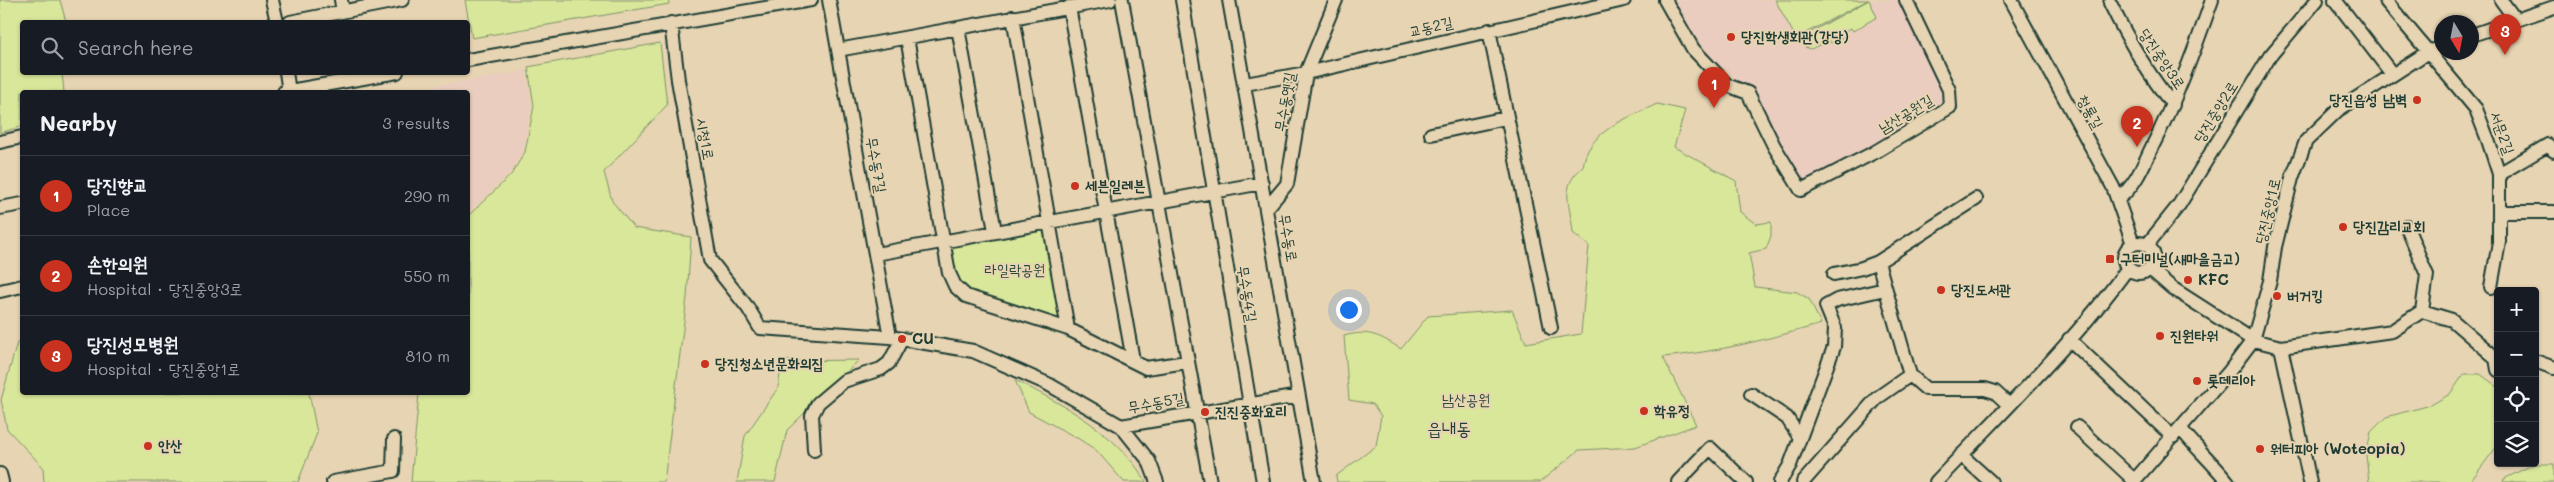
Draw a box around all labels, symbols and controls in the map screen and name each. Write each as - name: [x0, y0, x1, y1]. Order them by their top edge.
- street label: 교동2길: [1407, 11, 1455, 41]
- pin: 3: [2489, 14, 2521, 55]
- north arrow: [2434, 15, 2479, 60]
- search box: [20, 20, 470, 75]
- street label: 당진중앙3로: [2135, 24, 2190, 93]
- place label: 당진학생회관(강당): [1741, 26, 1849, 46]
- marker: 당진학생회관(강당): [1725, 31, 1737, 43]
- icon: search: [38, 34, 66, 62]
- text: Search here: [78, 35, 194, 60]
- pin: 1: [1698, 67, 1730, 108]
- street label: 무수동옛길: [1269, 70, 1299, 133]
- street label: 당진중앙2로: [2188, 77, 2242, 146]
- street label: 남산공원길: [1874, 89, 1937, 137]
- place label: 당진읍성 남벽: [2329, 89, 2407, 109]
- street label: 청룡길: [2073, 91, 2108, 132]
- marker: 당진읍성 남벽: [2411, 94, 2423, 106]
- pin: 2: [2121, 106, 2153, 147]
- street label: 서문2길: [2486, 108, 2520, 157]
- text: Nearby: [40, 109, 117, 136]
- text: 3 results: [382, 112, 450, 133]
- street label: 시청1로: [692, 116, 720, 162]
- street label: 무수동7길: [862, 135, 892, 194]
- text: 당진향교: [87, 172, 148, 197]
- place label: 세븐일레븐: [1085, 175, 1145, 195]
- street label: 당진중앙1로: [2250, 176, 2284, 246]
- marker: 세븐일레븐: [1069, 180, 1081, 192]
- text: 1: [52, 185, 60, 206]
- text: 290 m: [404, 185, 450, 206]
- text: Place: [87, 199, 130, 220]
- street label: 무수동로: [1275, 212, 1303, 263]
- place label: 당진감리교회: [2353, 216, 2425, 236]
- marker: 당진감리교회: [2337, 221, 2349, 233]
- place label: 구터미널(새마을금고): [2120, 248, 2240, 268]
- text: 손한의원: [87, 251, 148, 276]
- marker: 구터미널(새마을금고): [2104, 253, 2116, 265]
- park label: 라일락공원: [985, 259, 1045, 279]
- street label: 무수동4길: [1234, 264, 1262, 324]
- text: 2: [52, 265, 60, 286]
- text: 550 m: [404, 265, 450, 286]
- place label: KFC: [2198, 269, 2229, 289]
- marker: KFC: [2182, 274, 2194, 286]
- text: Hospital · 당진중앙3로: [87, 278, 242, 299]
- place label: 당진도서관: [1951, 279, 2011, 299]
- marker: 당진도서관: [1935, 284, 1947, 296]
- place label: 버거킹: [2287, 285, 2323, 305]
- map controls: [2494, 287, 2539, 467]
- button: +: [2494, 287, 2539, 332]
- marker: 버거킹: [2271, 290, 2283, 302]
- your location: [1336, 297, 1362, 323]
- place label: 진원타워: [2170, 325, 2218, 345]
- place label: CU: [912, 328, 934, 348]
- marker: 진원타워: [2154, 330, 2166, 342]
- text: 당진성모병원: [87, 331, 179, 356]
- button: −: [2494, 332, 2539, 377]
- marker: CU: [896, 333, 908, 345]
- text: 3: [51, 345, 61, 366]
- text: 810 m: [405, 345, 450, 366]
- place label: 당진청소년문화의집: [715, 353, 824, 373]
- text: Hospital · 당진중앙1로: [87, 358, 240, 379]
- marker: 당진청소년문화의집: [699, 358, 711, 370]
- place label: 롯데리아: [2207, 370, 2256, 390]
- marker: 롯데리아: [2191, 375, 2203, 387]
- button: locate: [2494, 377, 2539, 422]
- street label: 무수동5길: [1126, 387, 1186, 417]
- park label: 남산공원: [1442, 389, 1490, 409]
- place label: 학유정: [1653, 400, 1690, 420]
- place label: 진진중화요리: [1215, 401, 1287, 421]
- marker: 학유정: [1638, 405, 1650, 417]
- marker: 진진중화요리: [1199, 406, 1211, 418]
- district label: 읍내동: [1427, 416, 1471, 440]
- button: layers: [2494, 422, 2539, 467]
- place label: 안산: [158, 435, 182, 455]
- place label: 워터피아 (Woteopia): [2270, 438, 2405, 458]
- marker: 안산: [142, 440, 154, 452]
- marker: 워터피아 (Woteopia): [2254, 443, 2266, 455]

